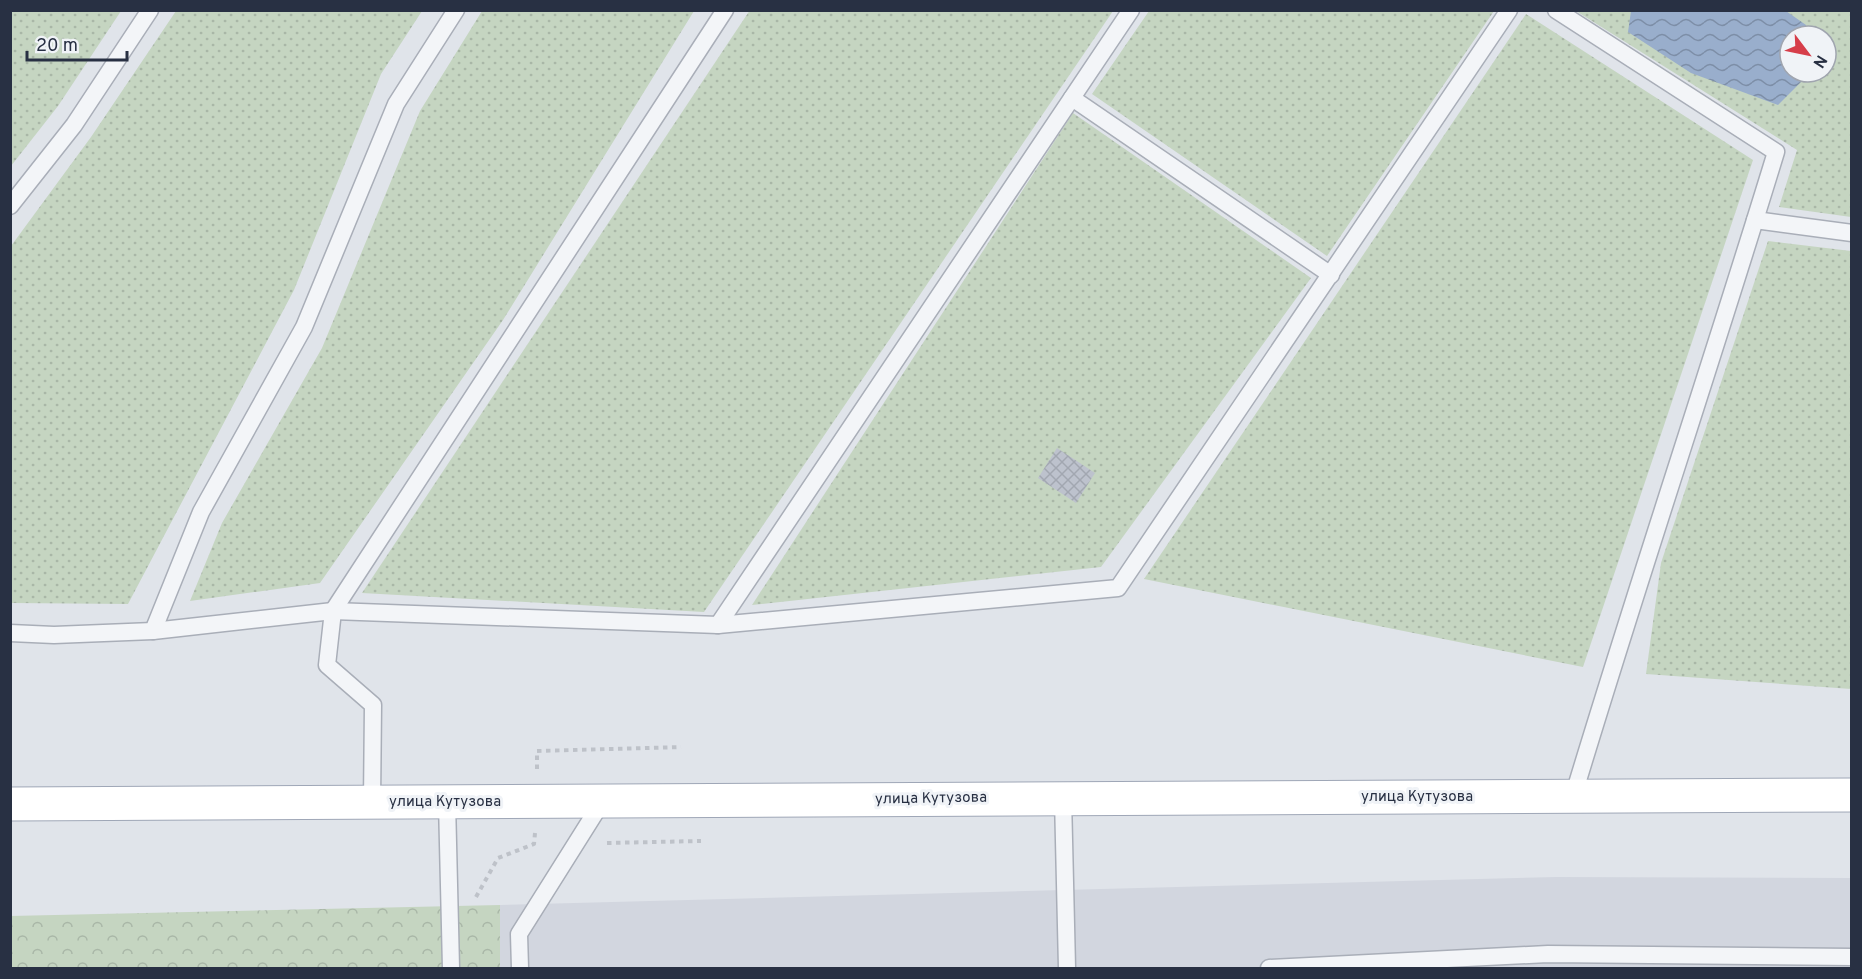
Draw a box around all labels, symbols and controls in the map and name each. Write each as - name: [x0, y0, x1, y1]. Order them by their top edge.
- scale bar: [27, 24, 128, 62]
- north arrow: [1778, 24, 1838, 84]
- text: 20 m: [36, 35, 78, 58]
- text: N: [1807, 51, 1831, 71]
- street label: улица Кутузова: [1361, 788, 1473, 807]
- street label: улица Кутузова: [875, 789, 987, 809]
- street label: улица Кутузова: [389, 793, 501, 812]

